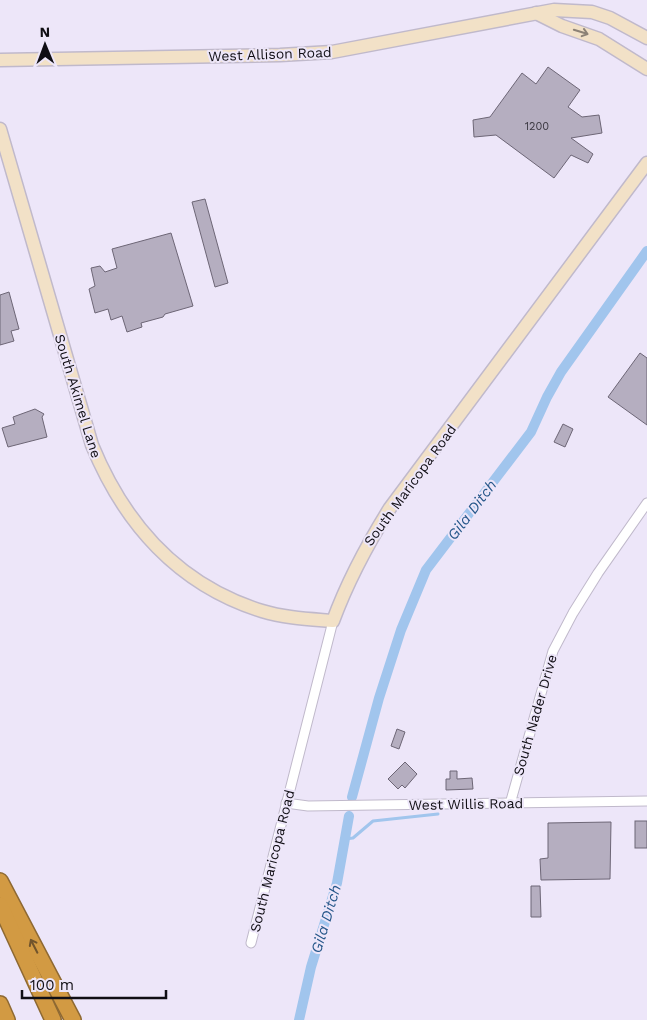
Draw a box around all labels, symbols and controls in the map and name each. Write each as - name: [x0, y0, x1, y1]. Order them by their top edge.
- north arrow: [20, 20, 70, 70]
- text: N: [39, 24, 50, 40]
- one-way arrow: [572, 28, 588, 38]
- street label: West Allison Road: [208, 44, 332, 64]
- house number: 1200: [525, 120, 549, 133]
- street label: South Akimel Lane: [52, 332, 104, 460]
- street label: South Maricopa Road: [361, 421, 459, 549]
- water label: Gila Ditch: [444, 476, 500, 544]
- street label: South Nader Drive: [510, 653, 560, 777]
- street label: South Maricopa Road: [247, 788, 297, 934]
- street label: West Willis Road: [409, 795, 523, 813]
- water label: Gila Ditch: [307, 883, 345, 955]
- one-way arrow: [29, 939, 38, 954]
- scale bar: [22, 968, 166, 1000]
- text: 100 m: [30, 976, 74, 994]

